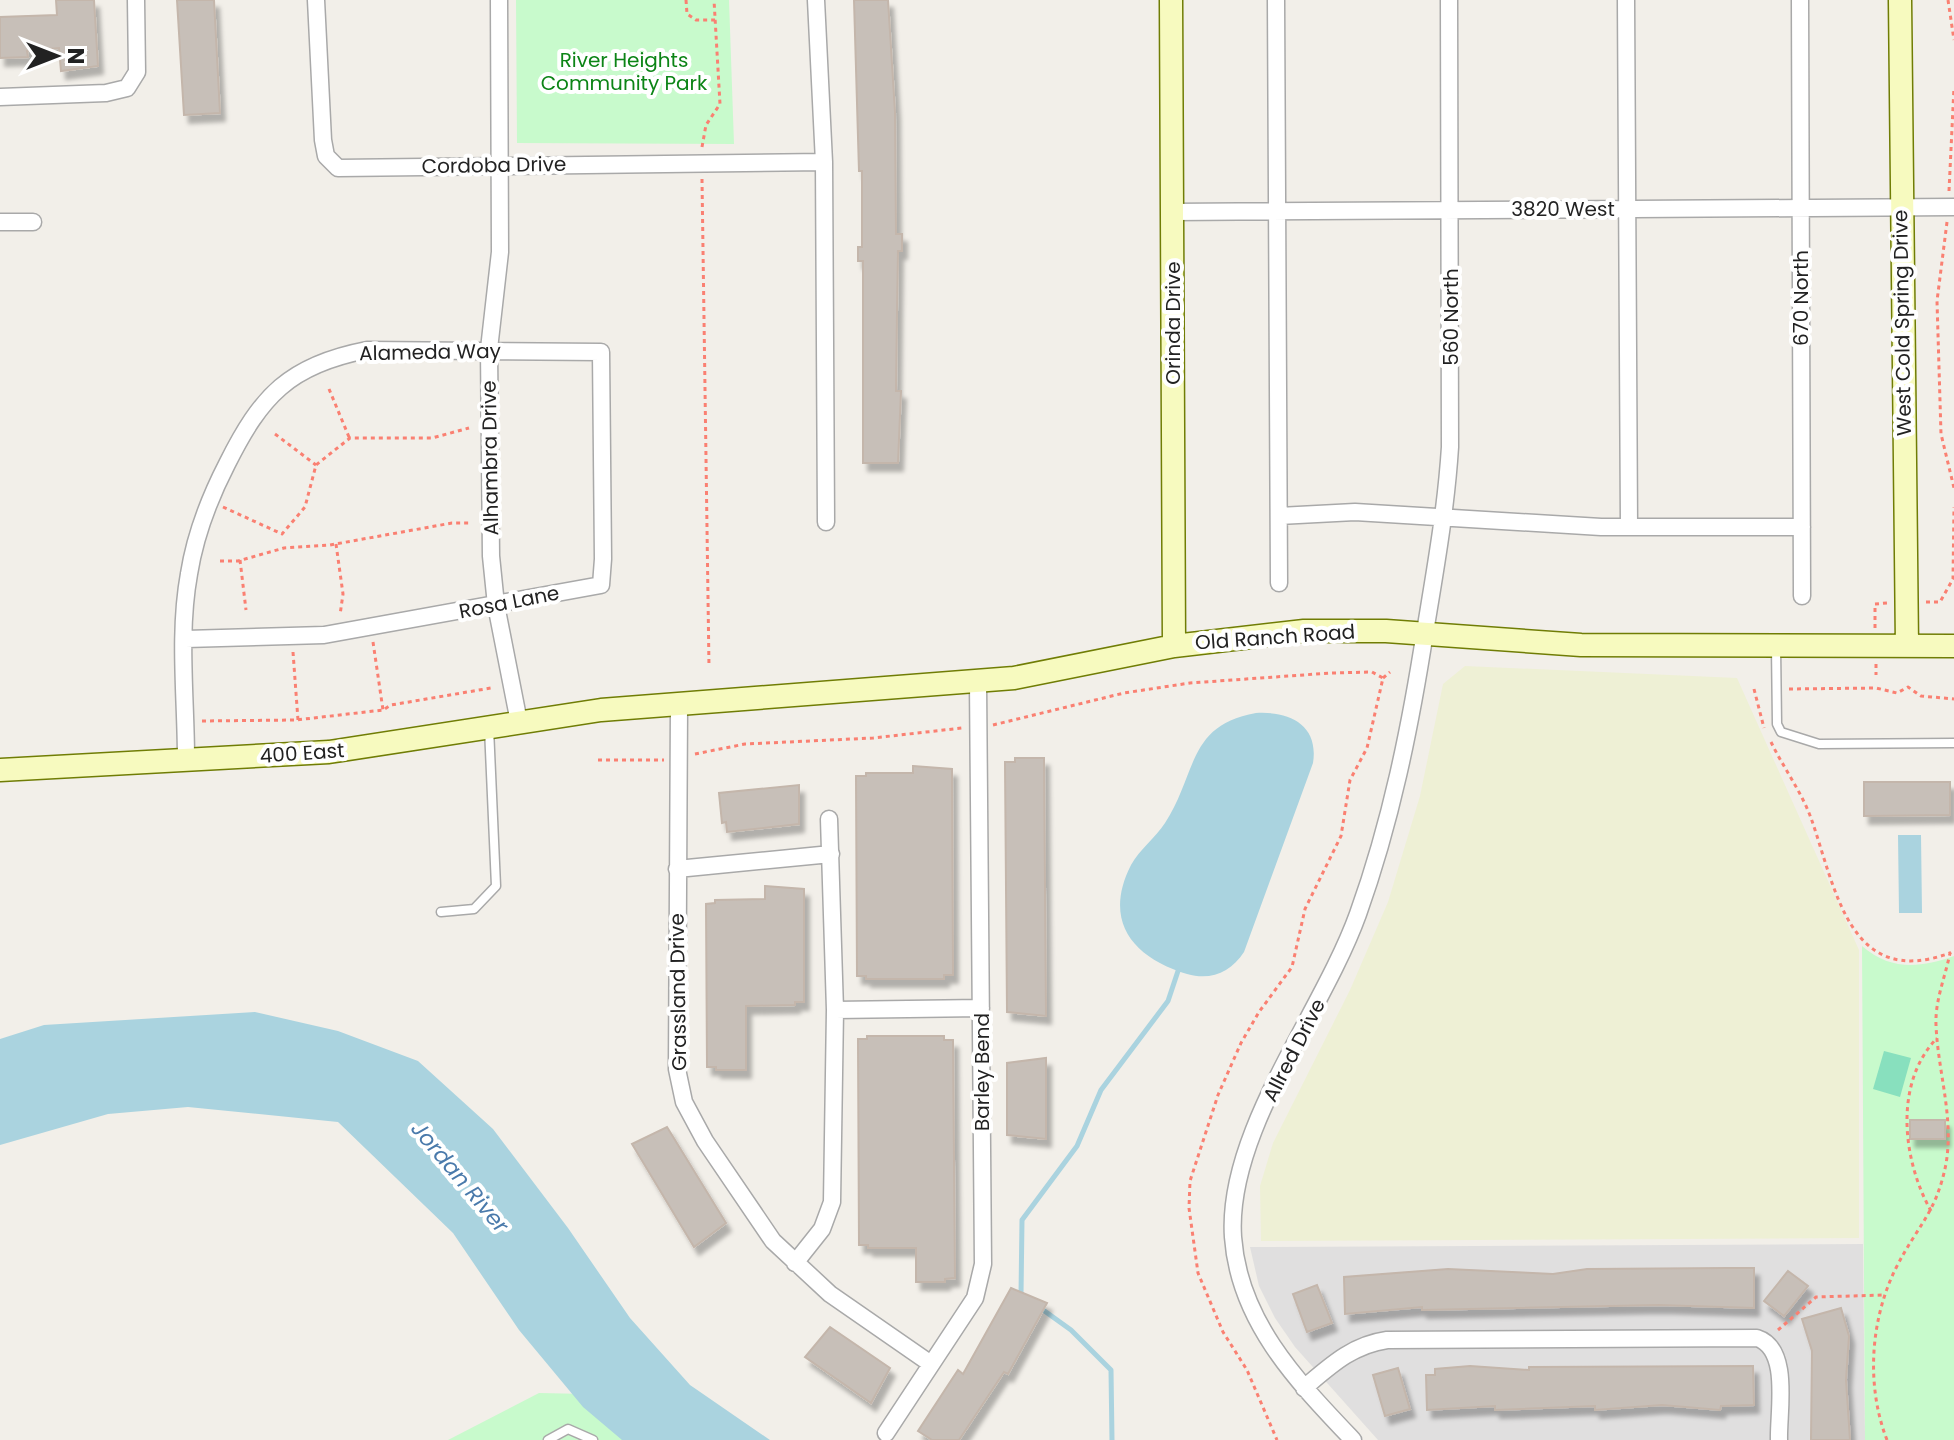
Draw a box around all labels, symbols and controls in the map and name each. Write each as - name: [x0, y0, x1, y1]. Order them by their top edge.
- north arrow: [16, 16, 96, 96]
- park label: River Heights Community Park: [541, 46, 708, 97]
- text: N: [60, 48, 91, 64]
- street label: Cordoba Drive: [421, 150, 567, 180]
- street label: 3820 West: [1511, 195, 1615, 223]
- street label: West Cold Spring Drive: [1886, 210, 1918, 436]
- street label: 670 North: [1787, 250, 1815, 346]
- street label: Orinda Drive: [1159, 261, 1187, 385]
- street label: 560 North: [1437, 268, 1465, 366]
- street label: Alameda Way: [359, 337, 501, 367]
- street label: Alhambra Drive: [475, 380, 505, 536]
- street label: Rosa Lane: [456, 579, 562, 625]
- street label: Old Ranch Road: [1194, 617, 1356, 657]
- street label: 400 East: [259, 736, 345, 770]
- street label: Grassland Drive: [663, 913, 693, 1071]
- street label: Allred Drive: [1256, 994, 1332, 1106]
- street label: Barley Bend: [968, 1013, 996, 1131]
- water label: Jordan River: [404, 1114, 517, 1240]

